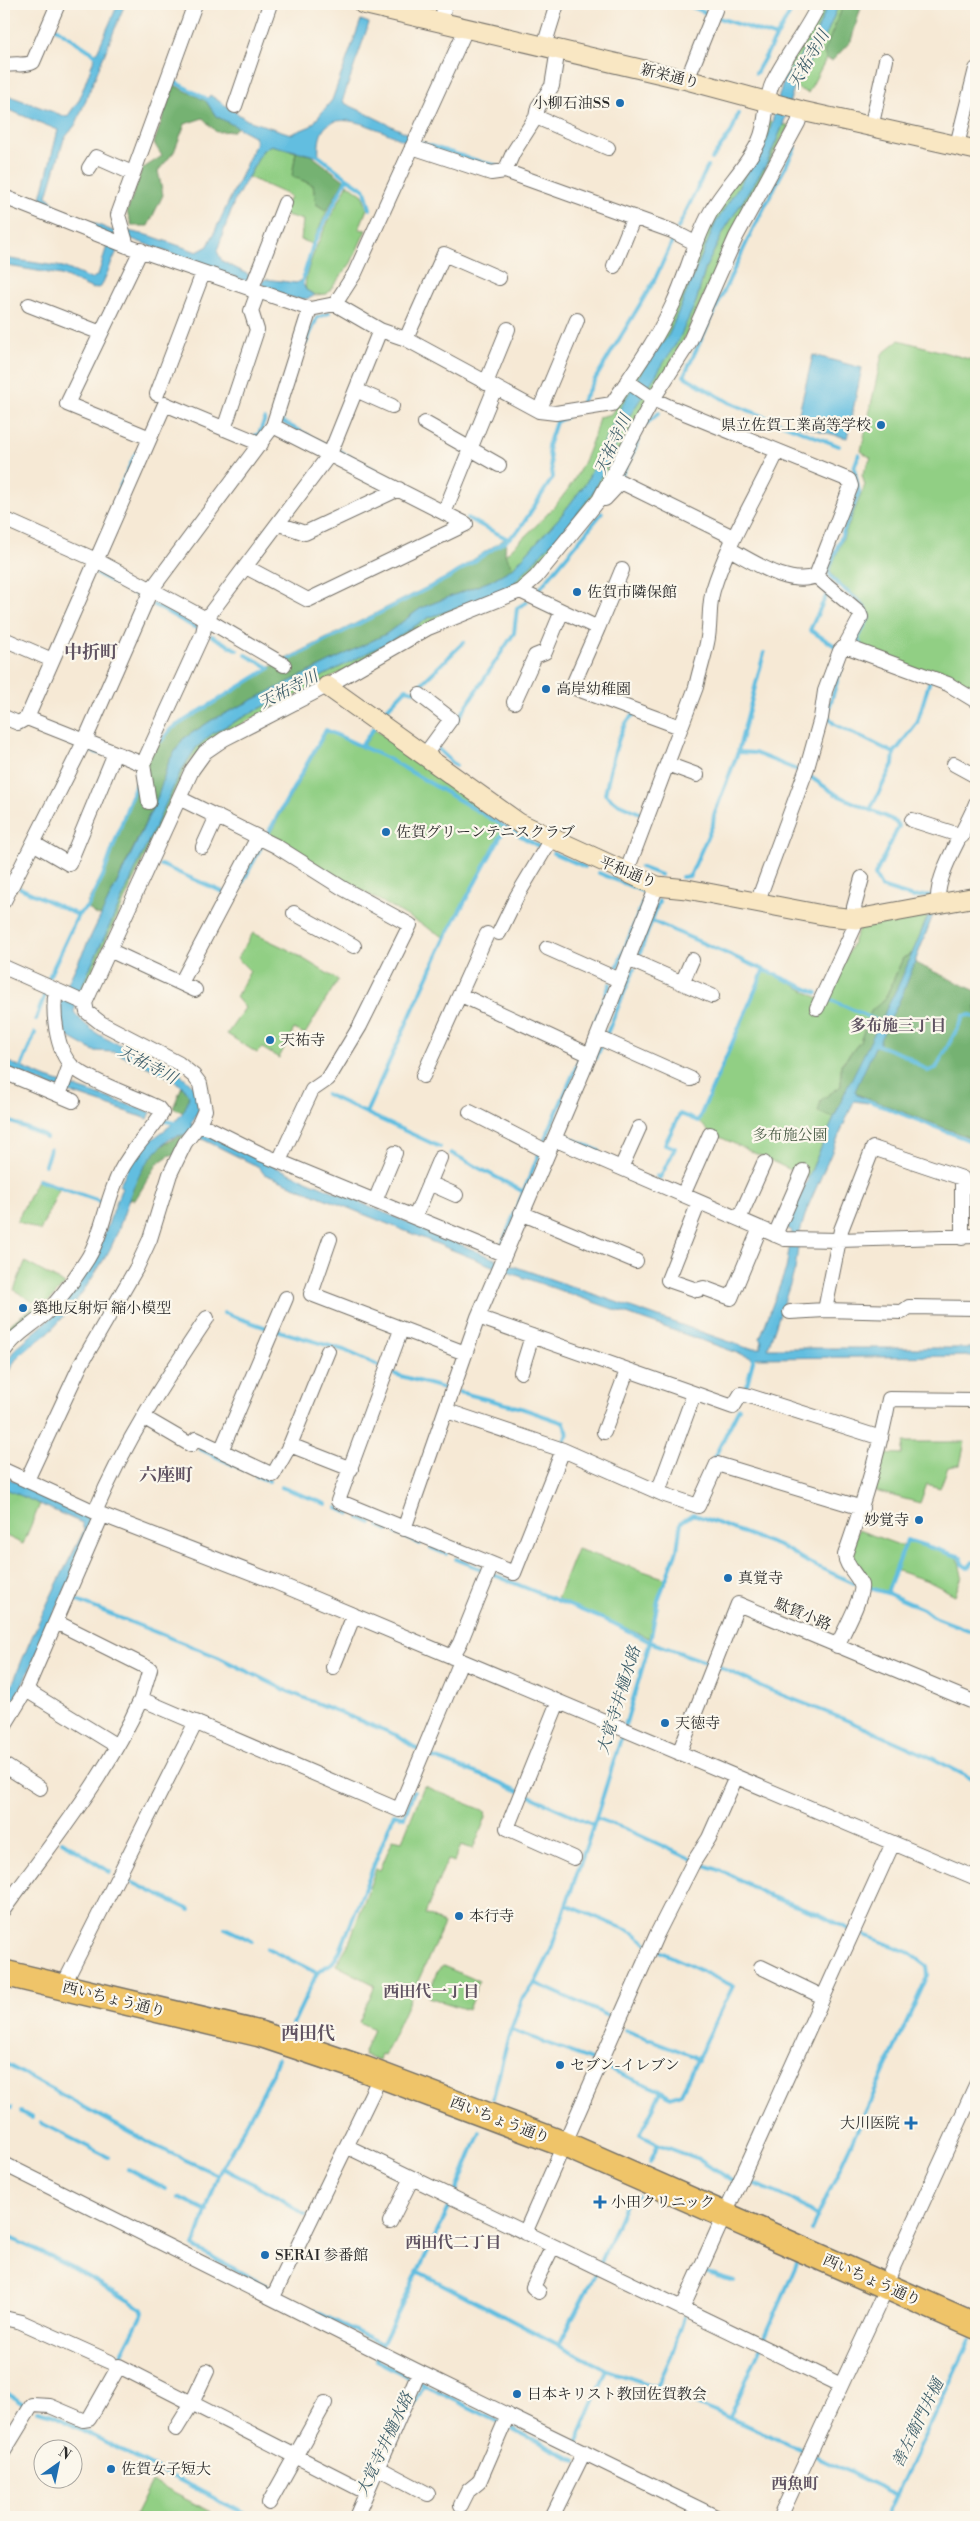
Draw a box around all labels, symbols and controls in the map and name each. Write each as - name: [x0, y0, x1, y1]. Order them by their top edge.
- water label: 天祐寺川: [784, 25, 835, 92]
- street label: 新栄通り: [638, 60, 701, 93]
- place label: 小柳石油SS: [533, 94, 610, 113]
- marker: 小柳石油SS: [614, 97, 626, 109]
- water label: 天祐寺川: [590, 409, 636, 478]
- place label: 県立佐賀工業高等学校: [721, 416, 871, 435]
- marker: 県立佐賀工業高等学校: [875, 419, 887, 431]
- place label: 佐賀市隣保館: [587, 583, 677, 602]
- marker: 佐賀市隣保館: [571, 586, 583, 598]
- district label: 中折町: [64, 641, 118, 664]
- water label: 天祐寺川: [255, 666, 323, 713]
- place label: 高岸幼稚園: [556, 680, 631, 699]
- marker: 高岸幼稚園: [540, 683, 552, 695]
- place label: 佐賀グリーンテニスクラブ: [396, 823, 575, 842]
- marker: 佐賀グリーンテニスクラブ: [380, 826, 392, 838]
- street label: 平和通り: [596, 852, 659, 893]
- district label: 多布施三丁目: [850, 1016, 946, 1036]
- place label: 天祐寺: [280, 1031, 325, 1050]
- marker: 天祐寺: [264, 1034, 276, 1046]
- water label: 天祐寺川: [115, 1041, 182, 1090]
- park label: 多布施公園: [752, 1126, 828, 1145]
- place label: 築地反射炉 縮小模型: [33, 1299, 171, 1318]
- marker: 築地反射炉 縮小模型: [17, 1302, 29, 1314]
- district label: 六座町: [139, 1464, 193, 1487]
- place label: 妙覚寺: [864, 1511, 909, 1530]
- marker: 妙覚寺: [913, 1514, 925, 1526]
- place label: 真覚寺: [738, 1569, 783, 1588]
- marker: 真覚寺: [722, 1572, 734, 1584]
- street label: 駄賃小路: [771, 1594, 834, 1635]
- water label: 大覚寺井樋水路: [593, 1643, 645, 1757]
- place label: 天徳寺: [675, 1714, 720, 1733]
- marker: 天徳寺: [659, 1717, 671, 1729]
- place label: 本行寺: [469, 1907, 514, 1926]
- marker: 本行寺: [453, 1910, 465, 1922]
- street label: 西いちょう通り: [61, 1978, 167, 2021]
- district label: 西田代一丁目: [383, 1982, 479, 2002]
- district label: 西田代: [281, 2022, 335, 2045]
- place label: セブン-イレブン: [570, 2056, 680, 2075]
- marker: セブン-イレブン: [554, 2059, 566, 2071]
- street label: 西いちょう通り: [447, 2093, 552, 2148]
- place label: 大川医院: [840, 2114, 900, 2133]
- marker: 大川医院: [904, 2116, 918, 2130]
- place label: 小田クリニック: [611, 2193, 715, 2212]
- marker: 小田クリニック: [593, 2195, 607, 2209]
- district label: 西田代二丁目: [405, 2233, 501, 2253]
- place label: SERAI 参番館: [275, 2246, 368, 2265]
- marker: SERAI 参番館: [259, 2249, 271, 2261]
- street label: 西いちょう通り: [820, 2250, 924, 2310]
- water label: 善左衛門井樋: [888, 2373, 949, 2471]
- place label: 日本キリスト教団佐賀教会: [527, 2385, 707, 2404]
- marker: 日本キリスト教団佐賀教会: [511, 2388, 523, 2400]
- water label: 大覚寺井樋水路: [352, 2389, 418, 2499]
- north arrow: [32, 2438, 82, 2488]
- text: N: [55, 2443, 74, 2465]
- place label: 佐賀女子短大: [121, 2460, 211, 2479]
- marker: 佐賀女子短大: [105, 2463, 117, 2475]
- district label: 西魚町: [771, 2474, 819, 2494]

